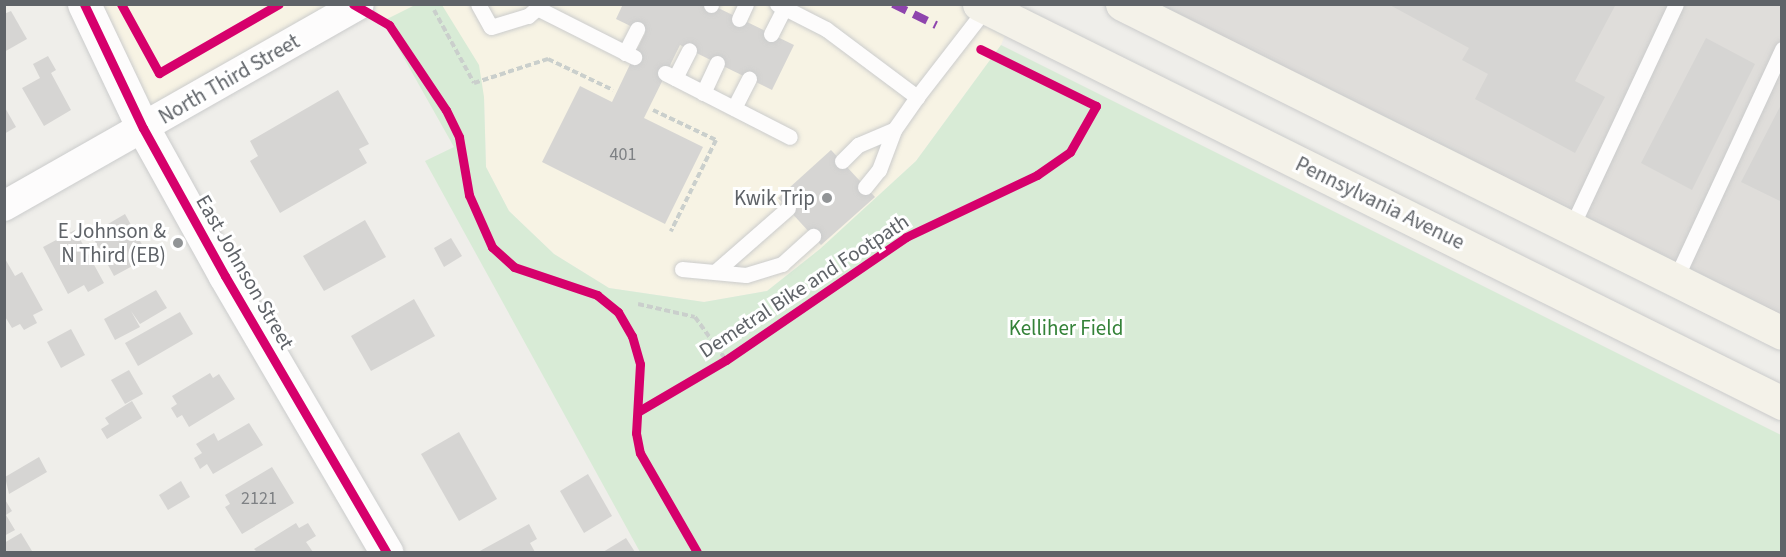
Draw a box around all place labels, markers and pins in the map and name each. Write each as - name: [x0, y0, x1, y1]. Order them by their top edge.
- place label: Kwik Trip: [734, 185, 815, 211]
- marker: Kwik Trip: [820, 191, 834, 205]
- place label: E Johnson & N Third (EB): [58, 218, 166, 268]
- marker: E Johnson & N Third (EB): [171, 236, 185, 250]

